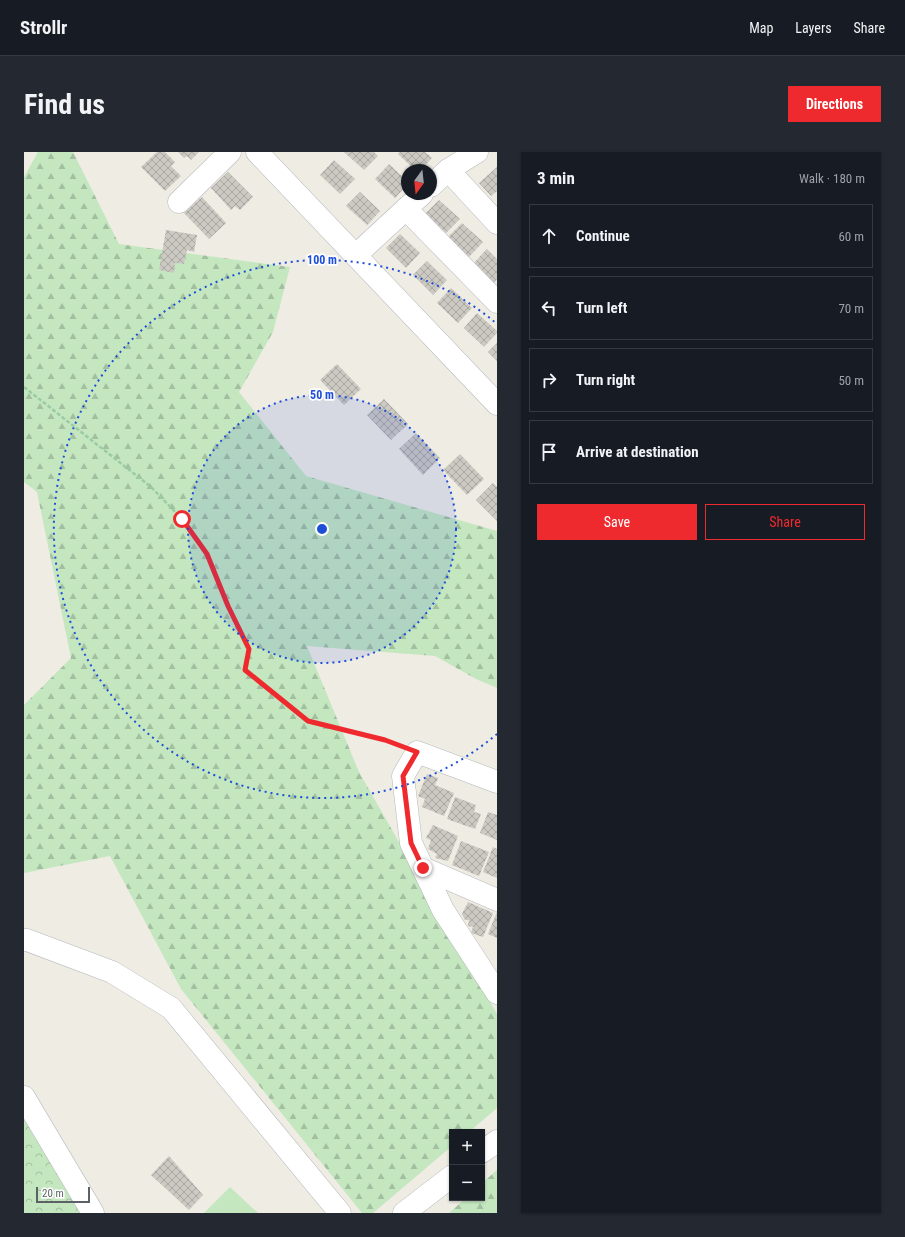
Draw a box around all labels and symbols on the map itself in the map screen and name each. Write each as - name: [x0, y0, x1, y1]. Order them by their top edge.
- north arrow: [401, 164, 437, 200]
- text: 100 m: [307, 253, 337, 267]
- text: 50 m: [310, 388, 334, 402]
- route start: [173, 510, 191, 528]
- centre of rings: [315, 522, 329, 536]
- route end: [414, 859, 432, 877]
- scale bar: [36, 1185, 90, 1204]

